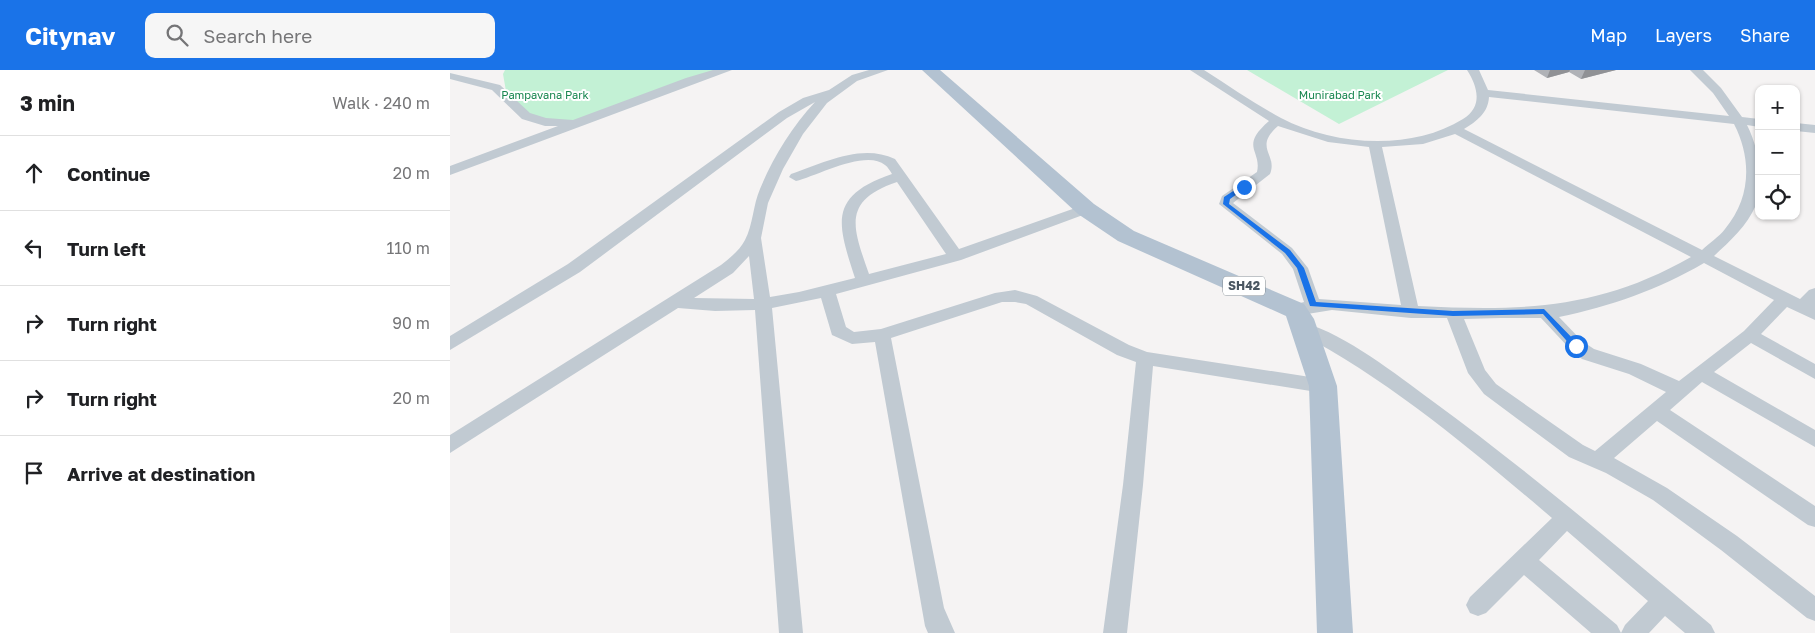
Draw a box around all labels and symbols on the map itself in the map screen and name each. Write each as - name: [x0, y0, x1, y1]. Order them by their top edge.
- park label: Pampavana Park: [501, 88, 589, 101]
- park label: Munirabad Park: [1299, 88, 1381, 101]
- route end: [1233, 176, 1256, 199]
- road number: SH42: [1223, 277, 1265, 296]
- route start: [1565, 335, 1588, 358]

